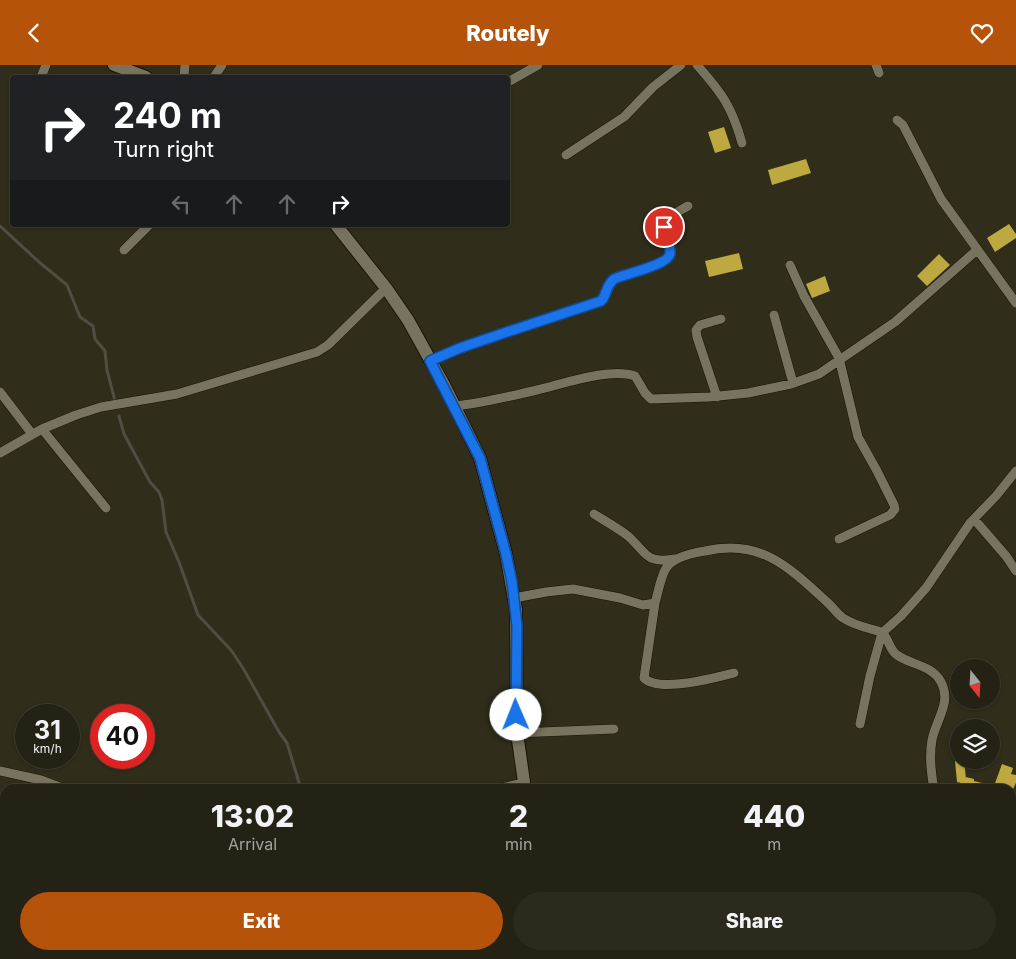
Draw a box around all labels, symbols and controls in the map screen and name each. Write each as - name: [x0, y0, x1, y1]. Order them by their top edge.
- icon: back: [20, 19, 48, 47]
- icon: heart: [968, 19, 996, 47]
- text: Routely: [466, 20, 550, 46]
- text: 240 m: [113, 94, 222, 136]
- icon: right: [30, 95, 95, 160]
- text: Turn right: [113, 136, 214, 162]
- icon: left: [167, 190, 195, 218]
- icon: ahead: [220, 190, 248, 218]
- icon: ahead: [273, 190, 301, 218]
- icon: right: [326, 190, 354, 218]
- pin: [643, 206, 685, 248]
- icon: arrive: [650, 213, 678, 241]
- north arrow: [950, 659, 1000, 709]
- map controls: [950, 659, 1000, 769]
- position arrow: [489, 688, 541, 740]
- speed limit sign: 40: [90, 704, 155, 769]
- text: 31: [34, 715, 61, 745]
- button: layers: [950, 719, 1000, 769]
- text: km/h: [33, 741, 62, 756]
- text: 13:02: [211, 798, 294, 834]
- text: 2: [509, 798, 528, 834]
- text: 440: [743, 798, 805, 834]
- text: Arrival: [228, 834, 277, 854]
- text: min: [505, 834, 532, 854]
- text: m: [767, 834, 781, 854]
- button: Exit: [20, 892, 503, 950]
- button: Share: [513, 892, 996, 950]

